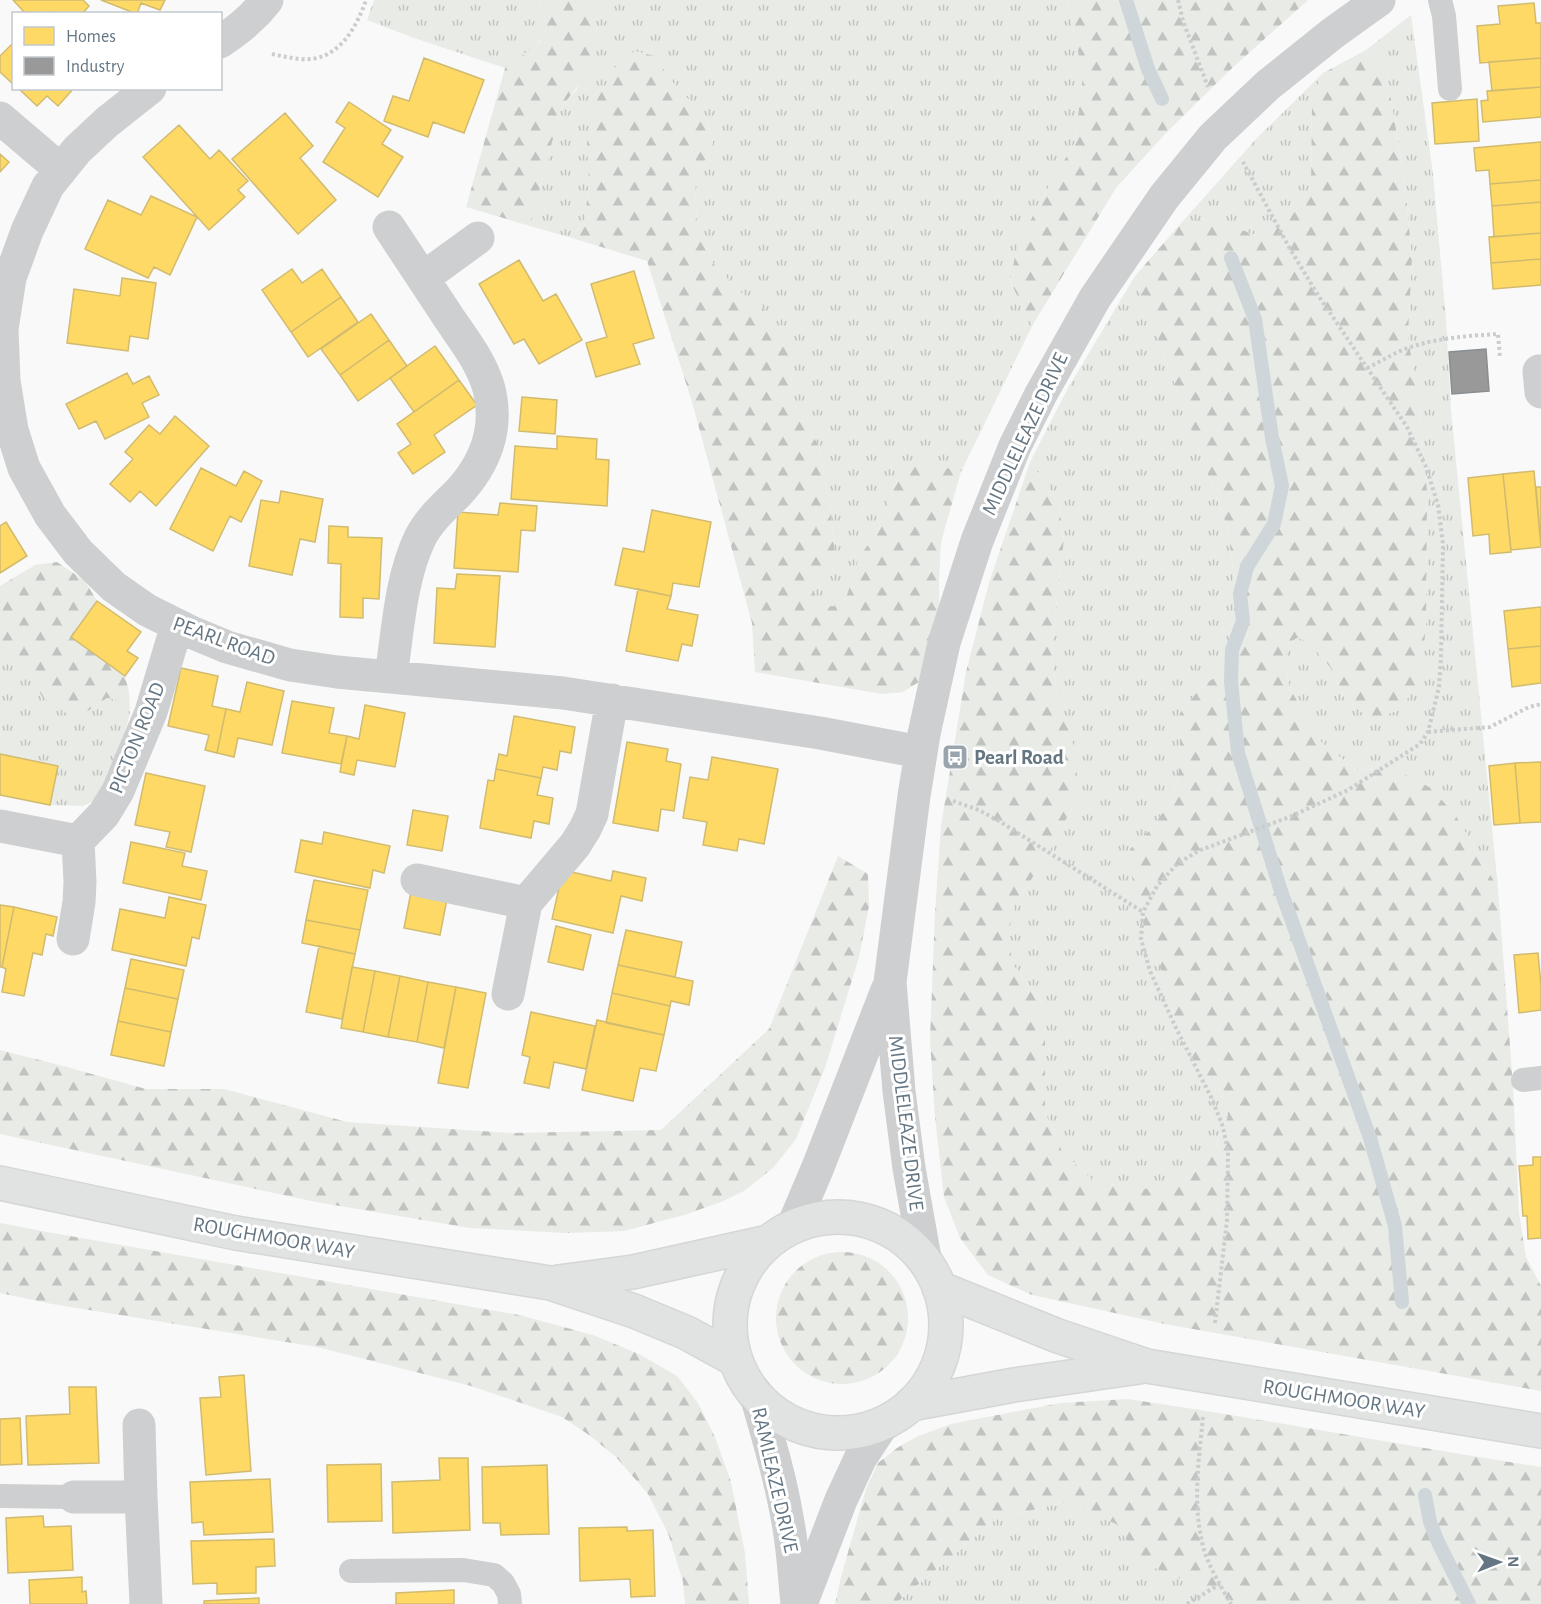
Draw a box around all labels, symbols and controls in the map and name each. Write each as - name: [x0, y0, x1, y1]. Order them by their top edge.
- legend: [12, 12, 222, 90]
- text: Homes: [66, 28, 116, 46]
- text: Industry: [66, 58, 125, 76]
- street label: MIDDLELEAZE DRIVE: [978, 350, 1072, 518]
- street label: PEARL ROAD: [170, 613, 278, 669]
- street label: PICTON ROAD: [105, 679, 169, 797]
- bus stop icon: Pearl Road: [940, 742, 970, 772]
- place label: Pearl Road: [974, 747, 1064, 768]
- street label: MIDDLELEAZE DRIVE: [885, 1034, 927, 1212]
- street label: ROUGHMOOR WAY: [192, 1213, 356, 1263]
- street label: ROUGHMOOR WAY: [1261, 1376, 1427, 1422]
- street label: RAMLEAZE DRIVE: [748, 1405, 802, 1555]
- north arrow: [1469, 1532, 1529, 1592]
- text: N: [1505, 1556, 1521, 1567]

